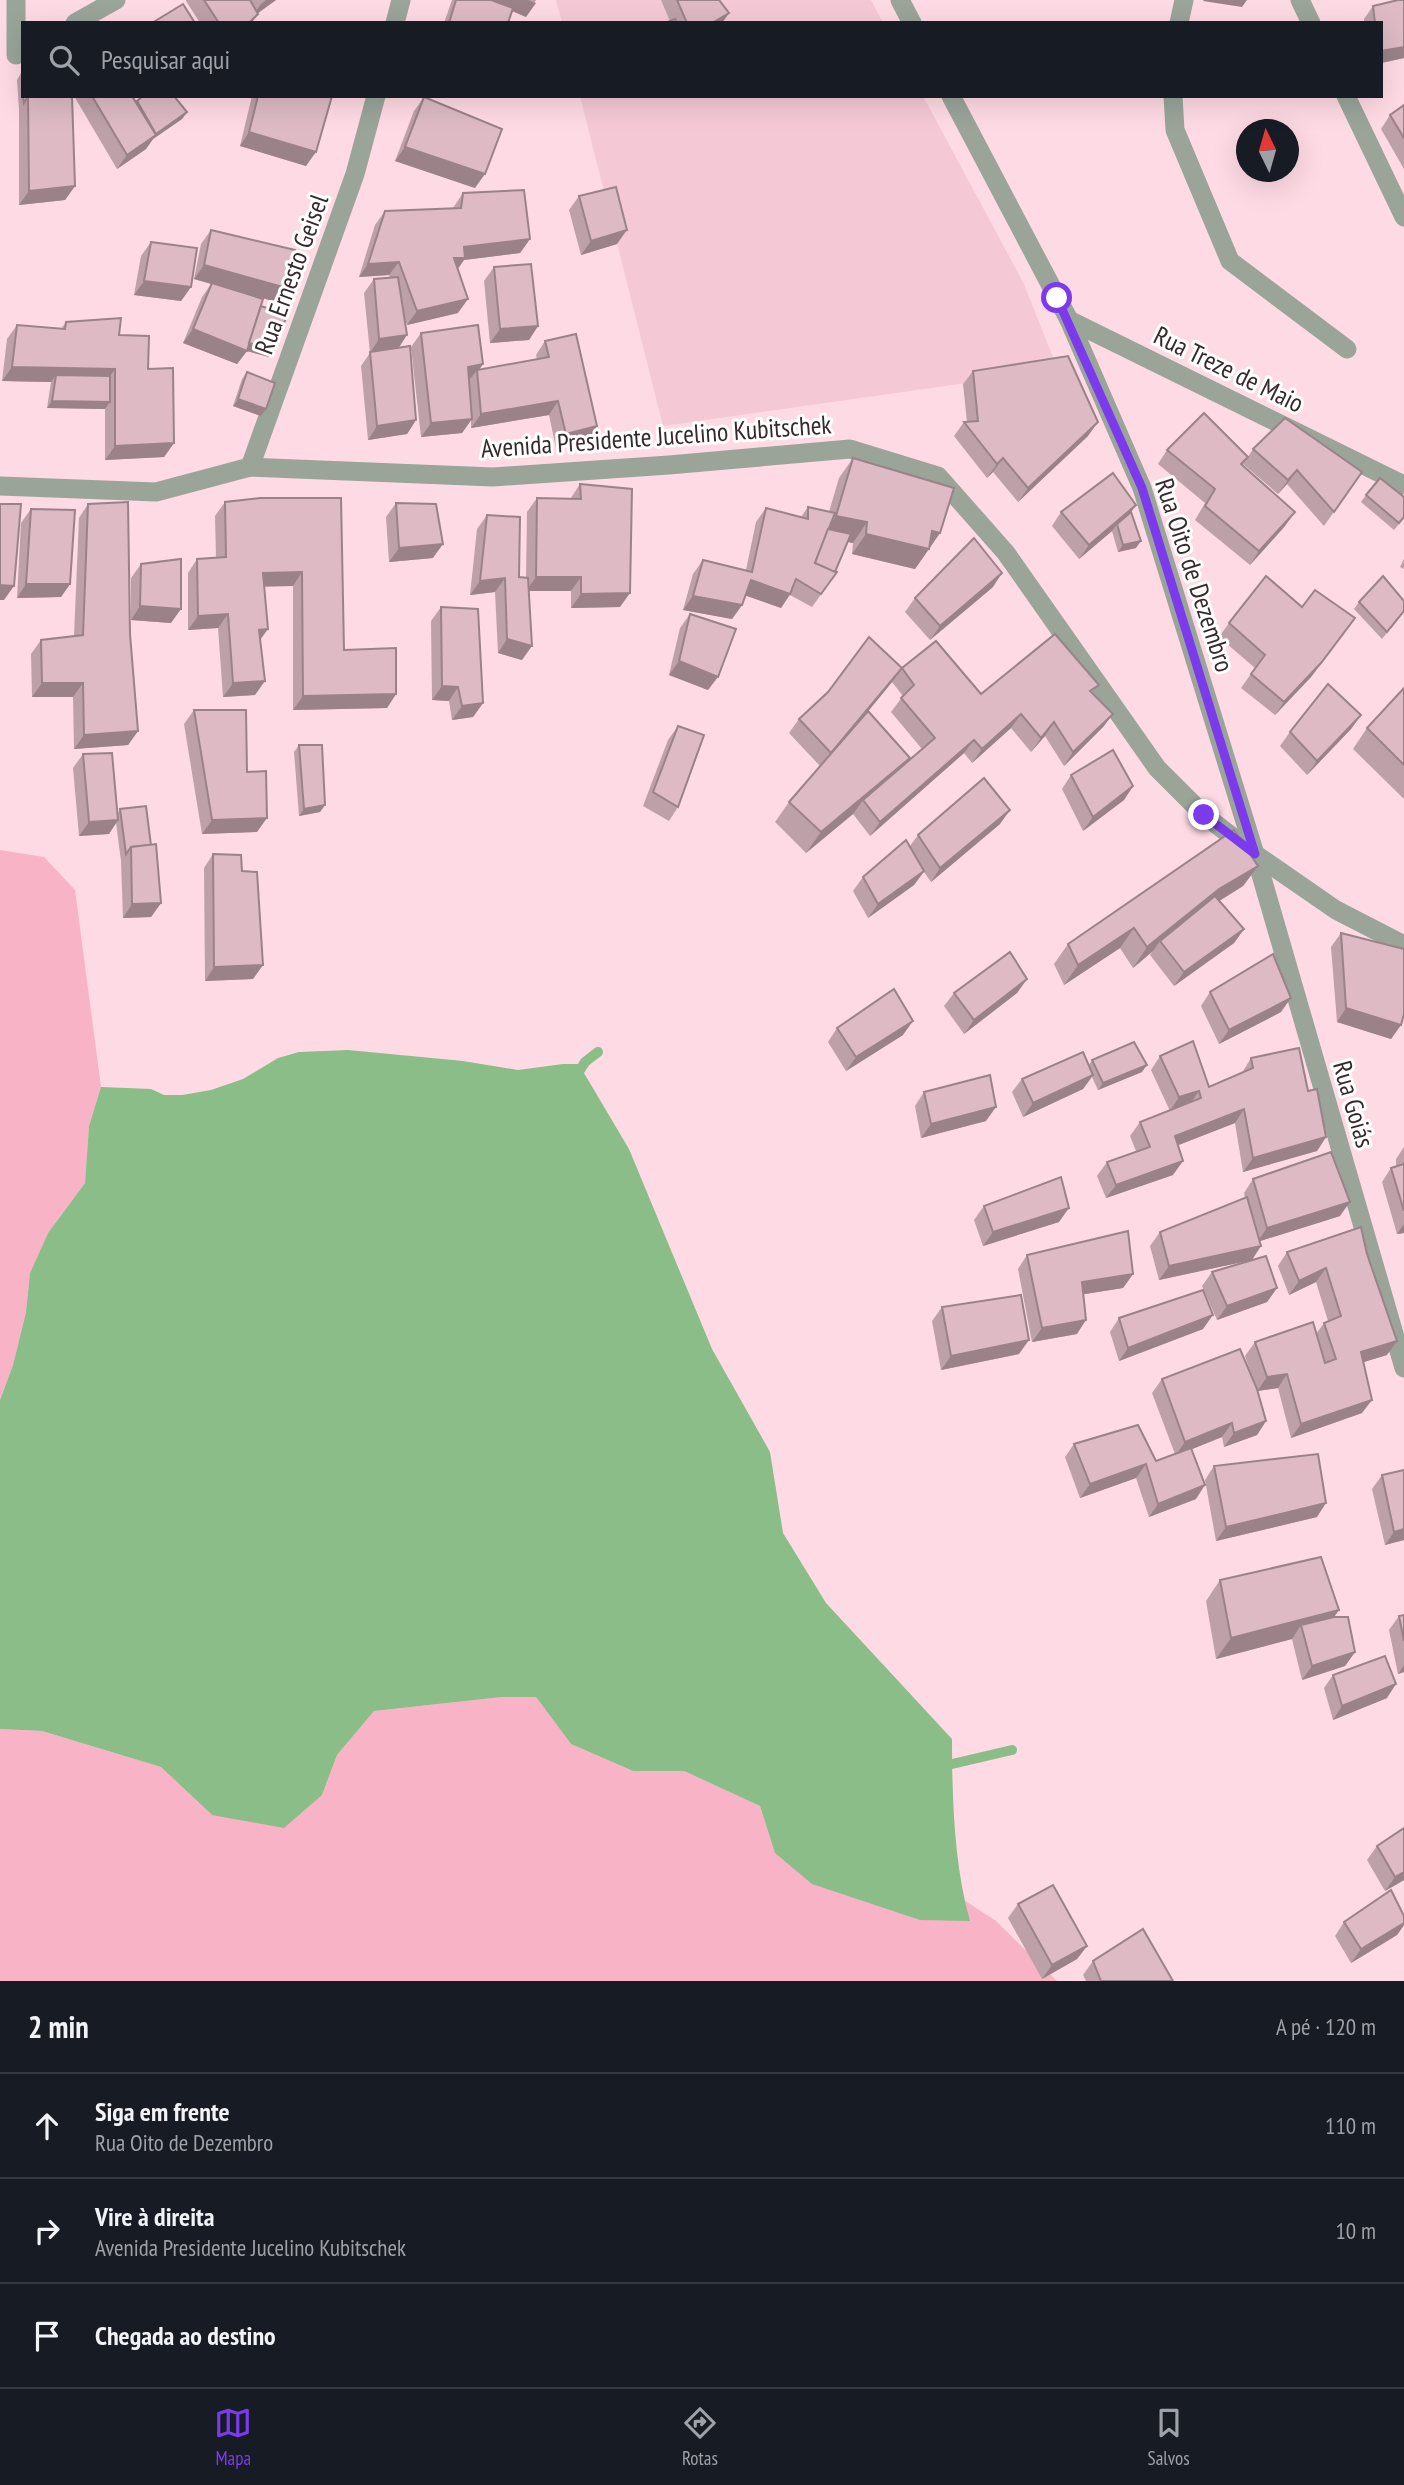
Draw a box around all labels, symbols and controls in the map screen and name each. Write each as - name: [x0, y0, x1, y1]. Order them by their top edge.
- search box: [21, 21, 1383, 98]
- icon: search: [45, 41, 83, 79]
- text: Pesquisar aqui: [101, 43, 230, 76]
- north arrow: [1236, 119, 1299, 182]
- street label: Rua Ernesto Geisel: [247, 190, 335, 358]
- route start: [1041, 282, 1072, 313]
- street label: Rua Treze de Maio: [1149, 319, 1309, 419]
- street label: Avenida Presidente Jucelino Kubitschek: [480, 407, 832, 465]
- street label: Rua Oito de Dezembro: [1148, 474, 1242, 676]
- route end: [1188, 799, 1219, 830]
- street label: Rua Goiás: [1326, 1057, 1382, 1151]
- text: 2 min: [28, 2007, 89, 2046]
- text: A pé · 120 m: [1276, 2012, 1376, 2041]
- text: Siga em frente: [95, 2095, 230, 2128]
- icon: ahead: [28, 2107, 66, 2145]
- text: 110 m: [1325, 2111, 1376, 2140]
- text: Rua Oito de Dezembro: [95, 2128, 273, 2157]
- text: Vire à direita: [95, 2200, 214, 2233]
- icon: right: [28, 2212, 66, 2250]
- text: 10 m: [1335, 2216, 1376, 2245]
- text: Avenida Presidente Jucelino Kubitschek: [95, 2233, 406, 2262]
- icon: arrive: [28, 2317, 66, 2355]
- text: Chegada ao destino: [95, 2319, 276, 2352]
- tab: Mapa: [214, 2404, 252, 2470]
- tab: Rotas: [681, 2404, 719, 2470]
- tab: Salvos: [1148, 2404, 1190, 2470]

